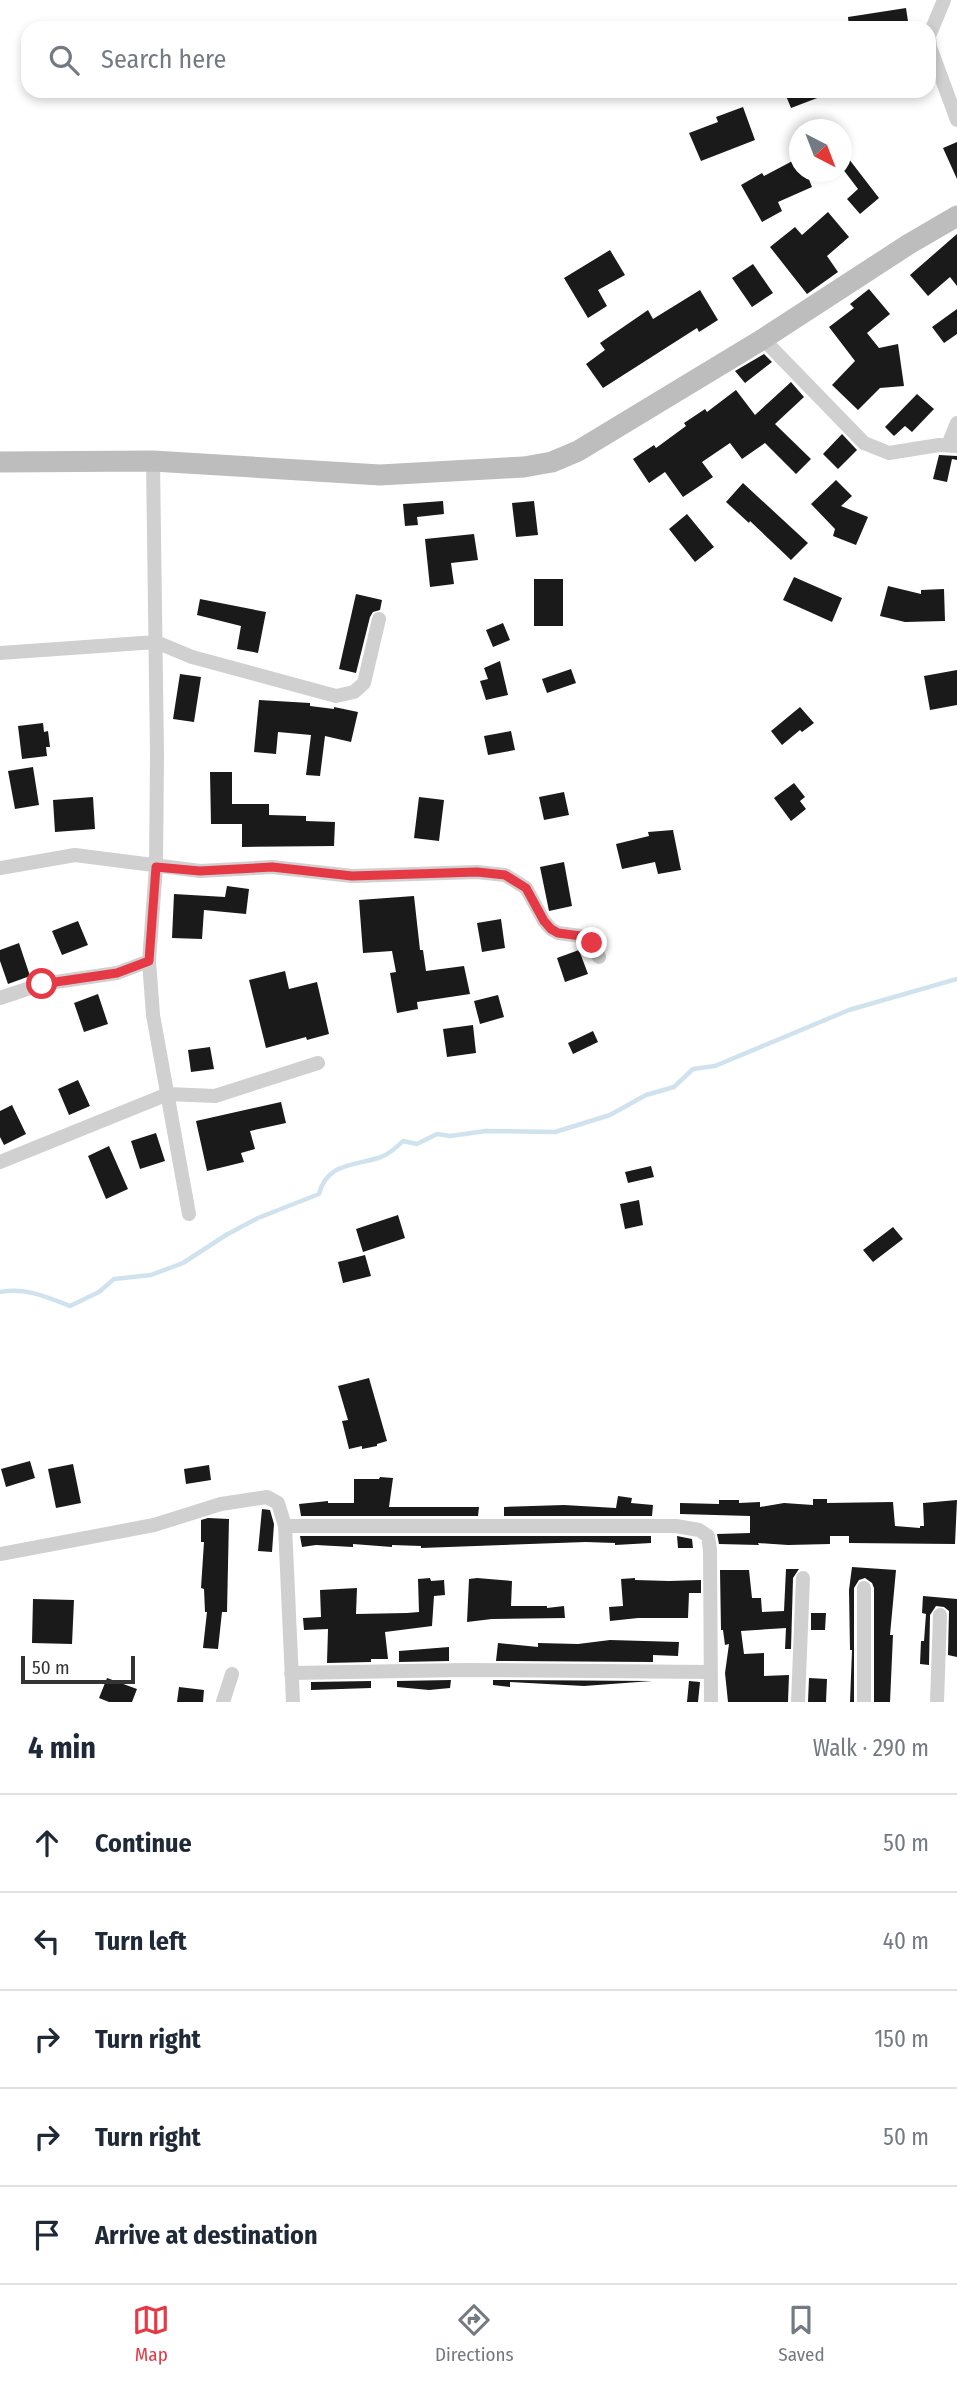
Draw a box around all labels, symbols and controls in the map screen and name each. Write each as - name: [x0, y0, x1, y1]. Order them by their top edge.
- search box: [21, 21, 936, 98]
- icon: search: [45, 41, 83, 79]
- text: Search here: [101, 44, 226, 75]
- north arrow: [789, 119, 852, 182]
- route end: [576, 927, 607, 958]
- route start: [26, 968, 57, 999]
- scale bar: [21, 1653, 135, 1685]
- text: 50 m: [32, 1656, 70, 1679]
- text: 4 min: [28, 1730, 96, 1766]
- text: Walk · 290 m: [813, 1734, 929, 1762]
- icon: ahead: [28, 1824, 66, 1862]
- text: Continue: [95, 1828, 192, 1859]
- text: 50 m: [883, 1829, 929, 1857]
- icon: left: [28, 1922, 66, 1960]
- text: Turn left: [95, 1926, 187, 1957]
- text: 40 m: [883, 1927, 929, 1955]
- icon: right: [28, 2020, 66, 2058]
- text: Turn right: [95, 2024, 201, 2055]
- text: 150 m: [874, 2025, 929, 2053]
- icon: right: [28, 2118, 66, 2156]
- text: Turn right: [95, 2122, 201, 2153]
- text: 50 m: [883, 2123, 929, 2151]
- icon: arrive: [28, 2216, 66, 2254]
- text: Arrive at destination: [95, 2220, 318, 2251]
- tab: Map: [132, 2301, 170, 2366]
- tab: Directions: [435, 2301, 514, 2366]
- tab: Saved: [778, 2301, 825, 2366]

